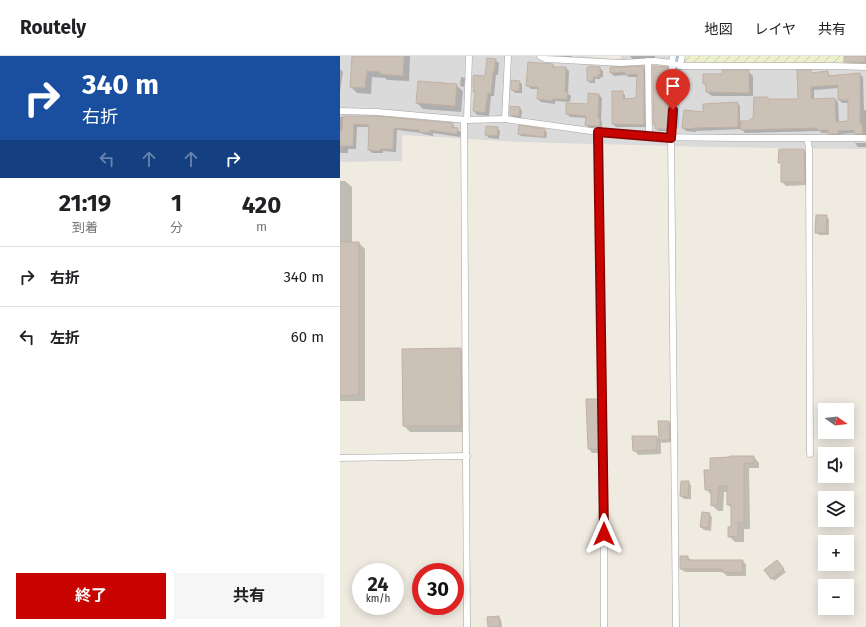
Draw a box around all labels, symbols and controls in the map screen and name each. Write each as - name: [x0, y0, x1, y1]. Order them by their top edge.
- text: Routely: [20, 16, 86, 39]
- text: 地図: [704, 21, 732, 38]
- text: レイヤ: [754, 21, 796, 38]
- text: 共有: [818, 21, 846, 38]
- text: 340 m: [82, 68, 159, 101]
- pin: [656, 69, 690, 110]
- icon: right: [16, 72, 68, 124]
- icon: arrive: [662, 75, 684, 97]
- text: 右折: [82, 106, 118, 128]
- icon: left: [96, 148, 118, 170]
- icon: ahead: [138, 148, 160, 170]
- icon: ahead: [180, 148, 202, 170]
- icon: right: [222, 148, 244, 170]
- text: 21:19: [59, 189, 111, 217]
- text: 1: [171, 189, 182, 217]
- text: 420: [242, 191, 281, 219]
- text: m: [256, 219, 267, 234]
- text: 到着: [72, 220, 98, 235]
- text: 分: [170, 220, 183, 235]
- icon: right: [16, 266, 38, 288]
- text: 340 m: [283, 268, 324, 286]
- text: 右折: [50, 269, 80, 287]
- icon: left: [16, 326, 38, 348]
- text: 60 m: [291, 328, 324, 346]
- text: 左折: [50, 329, 80, 347]
- north arrow: [818, 403, 854, 439]
- map controls: [818, 403, 854, 615]
- button: sound: [818, 447, 854, 483]
- button: layers: [818, 491, 854, 527]
- position arrow: [583, 513, 625, 555]
- button: +: [818, 535, 854, 571]
- speed limit sign: 30: [412, 563, 464, 615]
- text: 24: [367, 572, 389, 596]
- button: 終了: [16, 573, 166, 619]
- button: 共有: [174, 573, 324, 619]
- button: −: [818, 579, 854, 615]
- text: km/h: [366, 593, 390, 605]

